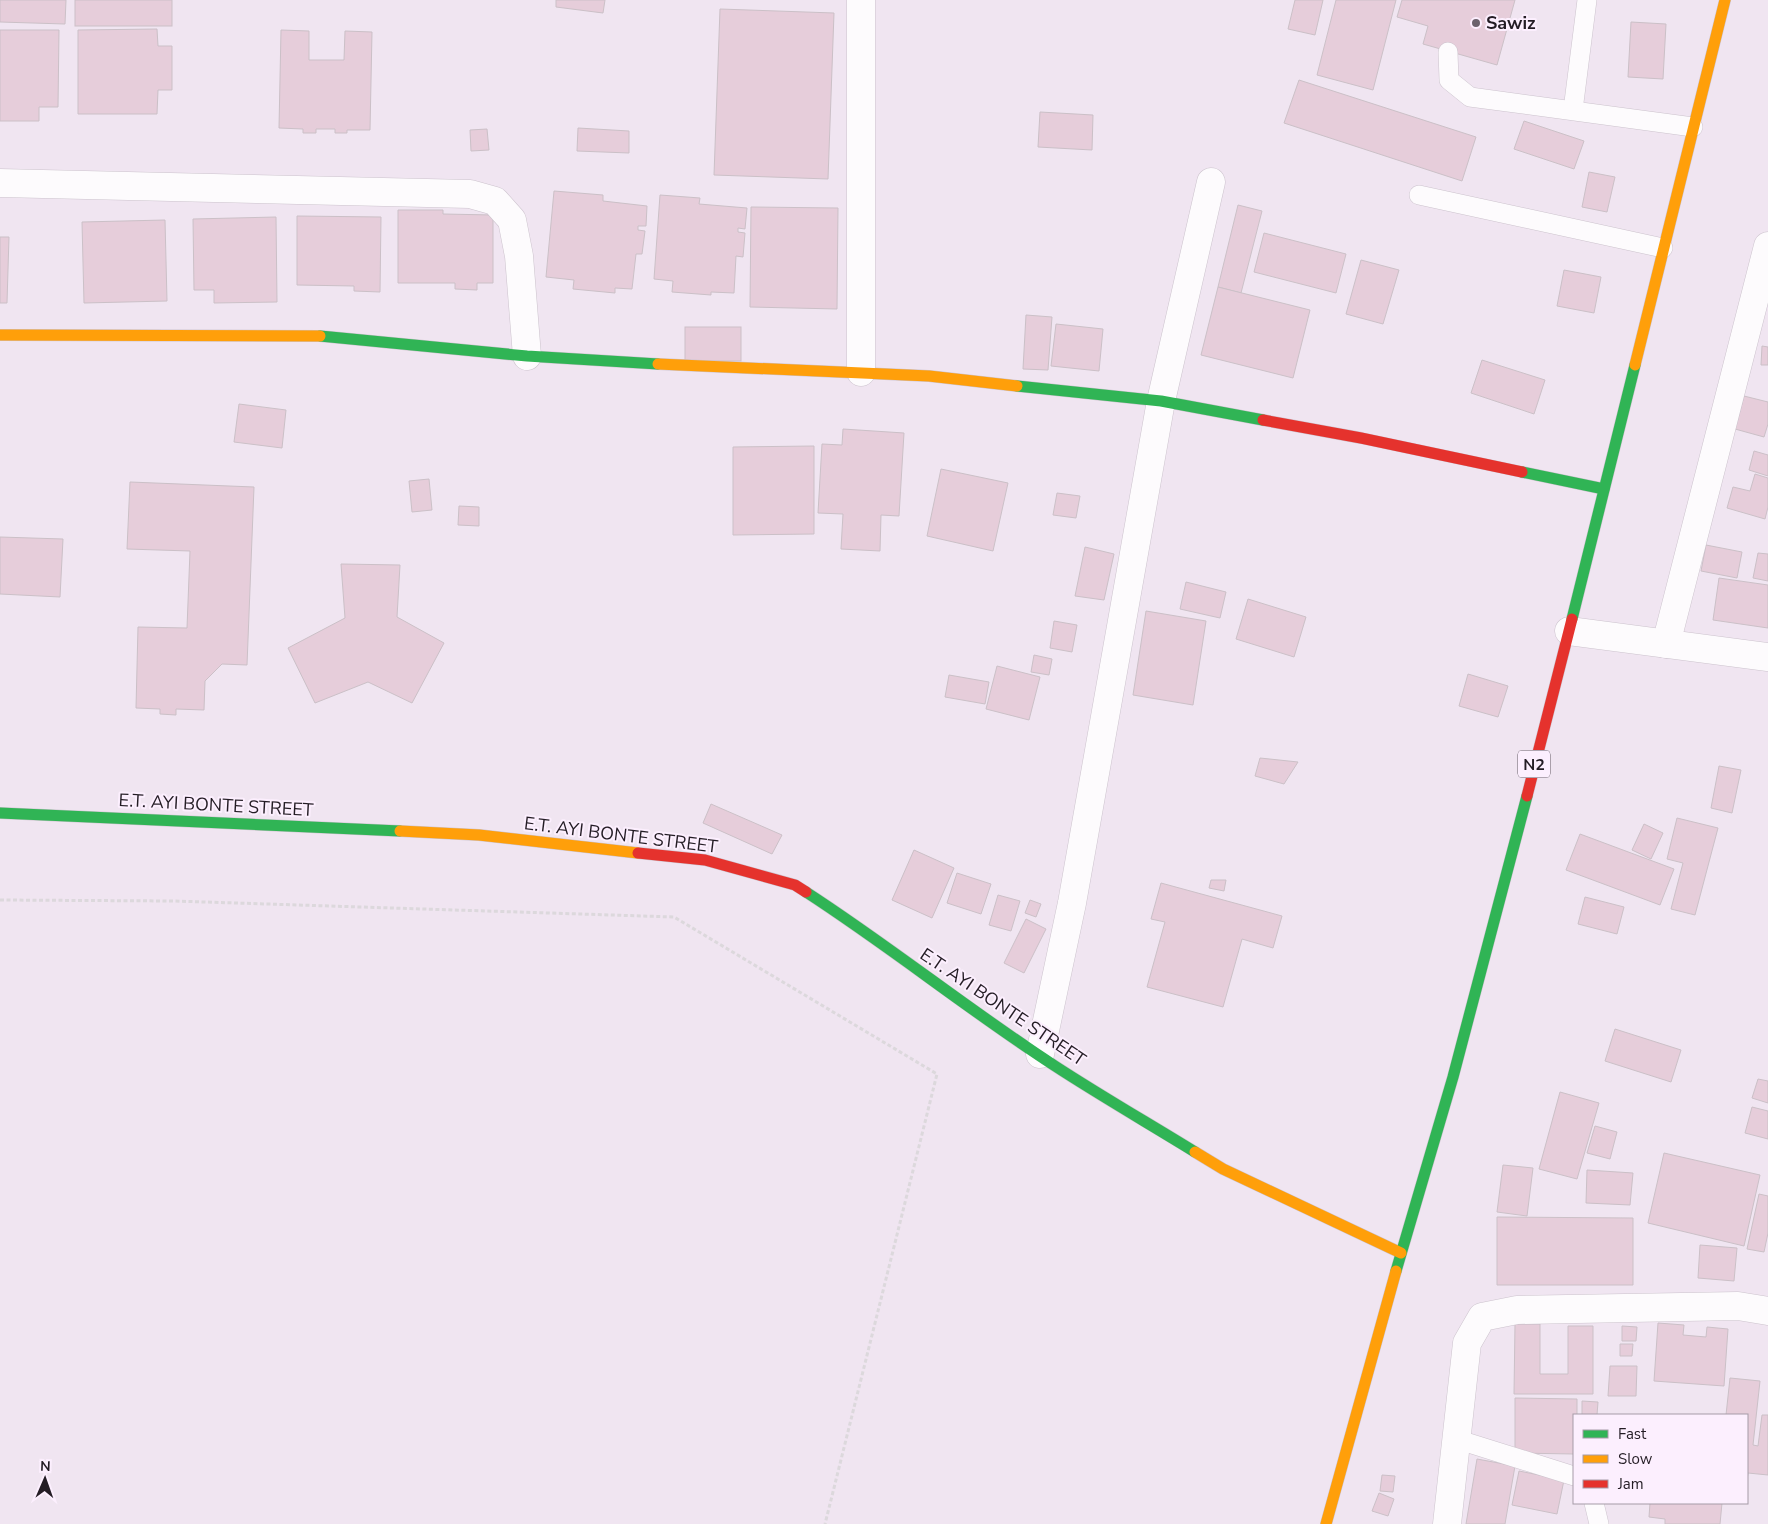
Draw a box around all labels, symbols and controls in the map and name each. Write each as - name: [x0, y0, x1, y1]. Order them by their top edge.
- place label: Sawiz: [1486, 11, 1536, 35]
- marker: Sawiz: [1470, 17, 1482, 29]
- road number: N2: [1518, 751, 1550, 778]
- street label: E.T. AYI BONTE STREET: [118, 788, 314, 822]
- street label: E.T. AYI BONTE STREET: [523, 811, 719, 859]
- street label: E.T. AYI BONTE STREET: [915, 943, 1091, 1072]
- legend: [1573, 1414, 1748, 1504]
- text: Fast: [1618, 1424, 1647, 1444]
- text: Slow: [1618, 1449, 1653, 1469]
- north arrow: [20, 1454, 70, 1504]
- text: N: [40, 1457, 51, 1476]
- text: Jam: [1617, 1474, 1644, 1494]

